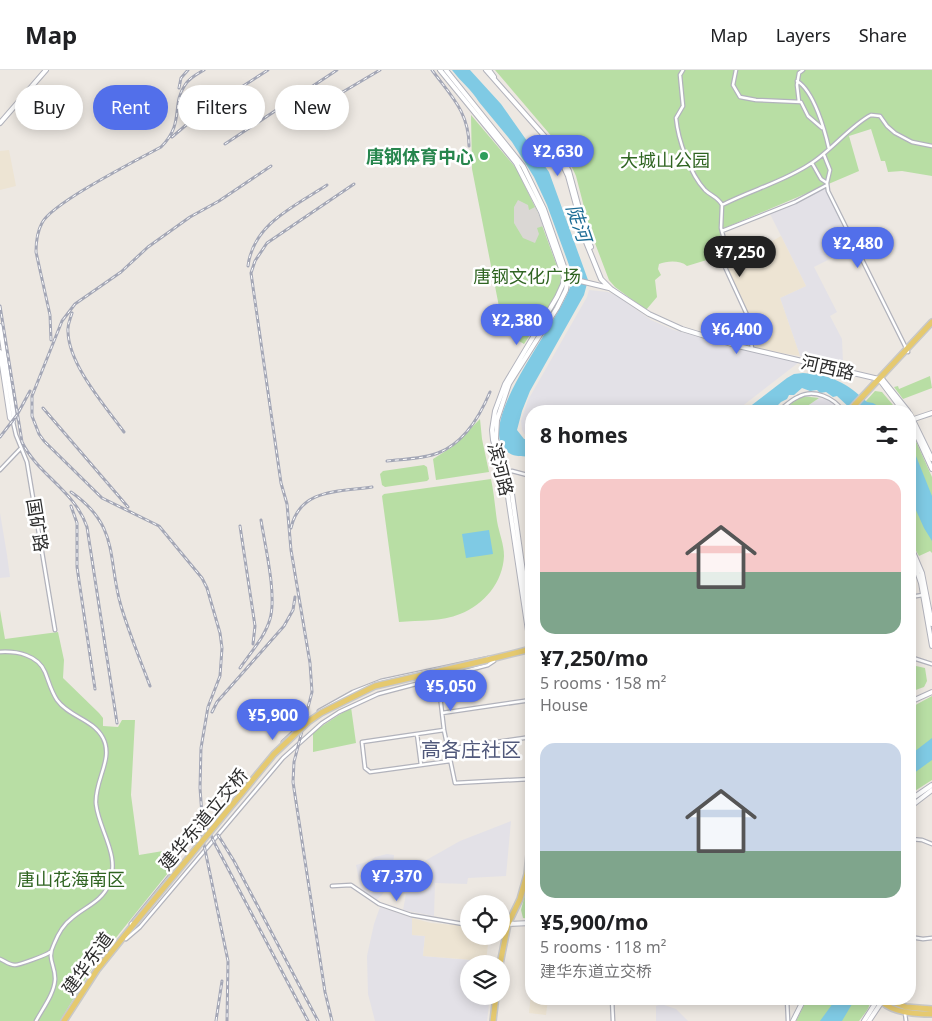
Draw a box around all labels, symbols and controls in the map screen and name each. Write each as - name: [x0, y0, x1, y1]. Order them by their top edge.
- text: Map: [25, 18, 77, 51]
- text: Map: [710, 23, 748, 47]
- text: Layers: [776, 23, 831, 47]
- text: Share: [859, 23, 907, 47]
- chip: Buy: [15, 85, 83, 130]
- chip: Rent: [93, 85, 168, 130]
- chip: Filters: [178, 85, 265, 130]
- chip: New: [275, 85, 349, 130]
- pin: ¥2,630: [517, 134, 599, 177]
- text: ¥2,630: [533, 140, 583, 162]
- place label: 唐钢体育中心: [366, 144, 474, 168]
- park label: 大城山公园: [620, 148, 710, 172]
- marker: 唐钢体育中心: [478, 150, 490, 162]
- water label: 陡河: [561, 201, 599, 249]
- pin: ¥2,480: [817, 226, 899, 269]
- text: ¥2,480: [833, 232, 883, 254]
- pin: ¥7,250: [699, 236, 781, 278]
- text: ¥7,250: [715, 241, 765, 263]
- park label: 唐钢文化广场: [473, 264, 581, 288]
- pin: ¥2,380: [476, 304, 558, 346]
- text: ¥2,380: [492, 309, 542, 331]
- pin: ¥6,400: [696, 312, 778, 355]
- text: ¥6,400: [712, 318, 762, 340]
- street label: 河西路: [799, 349, 857, 385]
- text: 8 homes: [540, 421, 628, 449]
- icon: filters: [873, 421, 901, 449]
- street label: 滨河路: [483, 440, 519, 498]
- street label: 国矿路: [22, 496, 54, 554]
- icon: home: [676, 512, 766, 602]
- text: ¥7,250/mo: [540, 644, 648, 672]
- pin: ¥5,050: [410, 670, 492, 712]
- text: 5 rooms · 158 m²: [540, 672, 666, 694]
- text: ¥5,050: [426, 675, 476, 697]
- text: House: [540, 694, 588, 716]
- pin: ¥5,900: [232, 698, 314, 741]
- text: ¥5,900: [248, 704, 298, 726]
- district label: 高各庄社区: [421, 736, 521, 763]
- street label: 建华东道立交桥: [153, 763, 253, 875]
- icon: home: [676, 776, 766, 866]
- pin: ¥7,370: [356, 860, 438, 902]
- text: ¥7,370: [372, 865, 422, 887]
- park label: 唐山花海南区: [17, 867, 125, 891]
- map controls: [460, 895, 510, 1005]
- button: locate: [460, 895, 510, 945]
- text: ¥5,900/mo: [540, 908, 648, 936]
- street label: 建华东道: [56, 927, 118, 999]
- text: 5 rooms · 118 m²: [540, 936, 666, 958]
- button: layers: [460, 955, 510, 1005]
- text: 建华东道立交桥: [540, 960, 652, 982]

